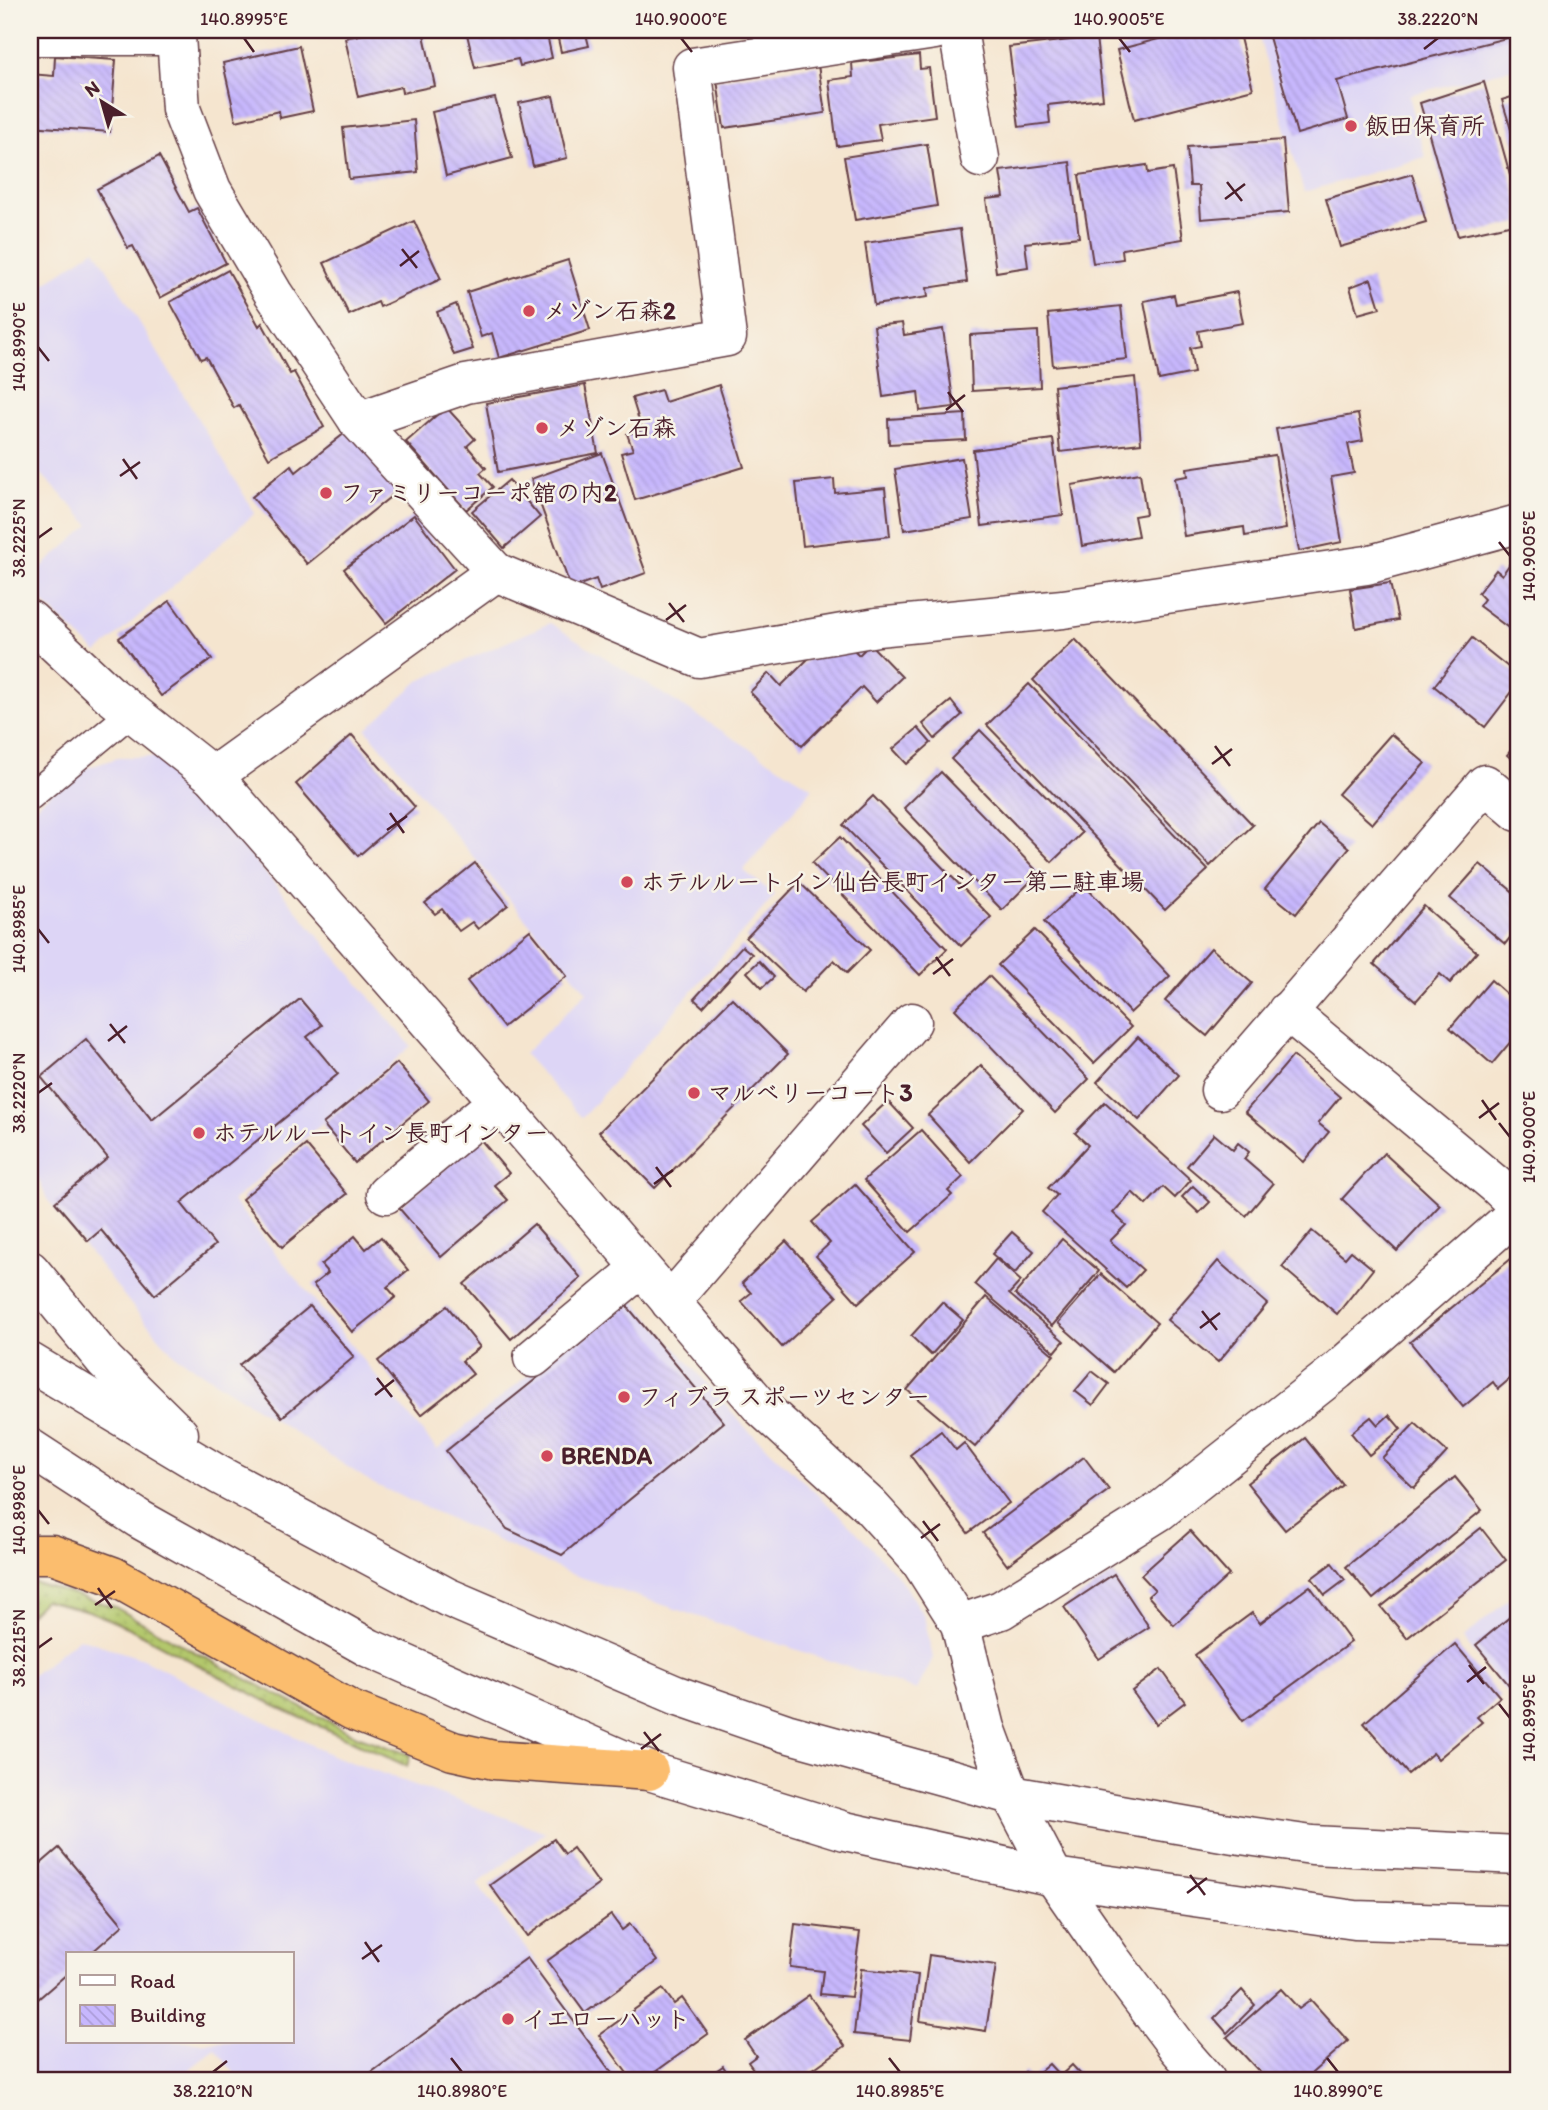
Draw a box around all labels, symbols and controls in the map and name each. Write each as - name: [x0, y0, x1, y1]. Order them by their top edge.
- text: 140.8995°E: [200, 8, 288, 30]
- text: 140.9000°E: [635, 8, 727, 30]
- text: 140.9005°E: [1074, 8, 1165, 30]
- text: 38.2220°N: [1397, 8, 1479, 30]
- north arrow: [66, 66, 136, 136]
- text: N: [80, 76, 104, 102]
- place label: 飯田保育所: [1365, 111, 1485, 140]
- marker: 飯田保育所: [1343, 118, 1359, 134]
- place label: メゾン石森2: [543, 296, 676, 325]
- text: 140.8990°E: [8, 302, 30, 392]
- marker: メゾン石森2: [521, 303, 537, 319]
- place label: メゾン石森: [556, 413, 676, 442]
- marker: メゾン石森: [534, 420, 550, 436]
- place label: ファミリーコーポ舘の内2: [340, 478, 617, 507]
- marker: ファミリーコーポ舘の内2: [318, 485, 334, 501]
- text: 38.2225°N: [8, 498, 30, 578]
- text: 140.9005°E: [1518, 510, 1540, 601]
- place label: ホテルルートイン仙台長町インター第二駐車場: [641, 867, 1145, 896]
- marker: ホテルルートイン仙台長町インター第二駐車場: [619, 874, 635, 890]
- text: 140.8985°E: [8, 885, 30, 973]
- text: 38.2220°N: [8, 1052, 30, 1134]
- place label: マルベリーコート3: [708, 1078, 913, 1107]
- marker: マルベリーコート3: [686, 1085, 702, 1101]
- text: 140.9000°E: [1518, 1091, 1540, 1183]
- place label: ホテルルートイン長町インター: [213, 1118, 549, 1147]
- marker: ホテルルートイン長町インター: [191, 1125, 207, 1141]
- place label: フィブラ スポーツセンター: [638, 1382, 930, 1411]
- marker: フィブラ スポーツセンター: [616, 1389, 632, 1405]
- place label: BRENDA: [561, 1441, 653, 1470]
- marker: BRENDA: [539, 1448, 555, 1464]
- text: 140.8980°E: [8, 1465, 30, 1555]
- text: 38.2215°N: [8, 1609, 30, 1687]
- text: 140.8995°E: [1518, 1674, 1540, 1762]
- legend: [66, 1952, 294, 2044]
- text: Road: [130, 1968, 176, 1993]
- text: Building: [130, 2002, 206, 2027]
- place label: イエローハット: [522, 2004, 690, 2033]
- marker: イエローハット: [500, 2011, 516, 2027]
- text: 38.2210°N: [173, 2080, 253, 2102]
- text: 140.8980°E: [417, 2080, 507, 2102]
- text: 140.8985°E: [856, 2080, 944, 2102]
- text: 140.8990°E: [1293, 2080, 1383, 2102]

